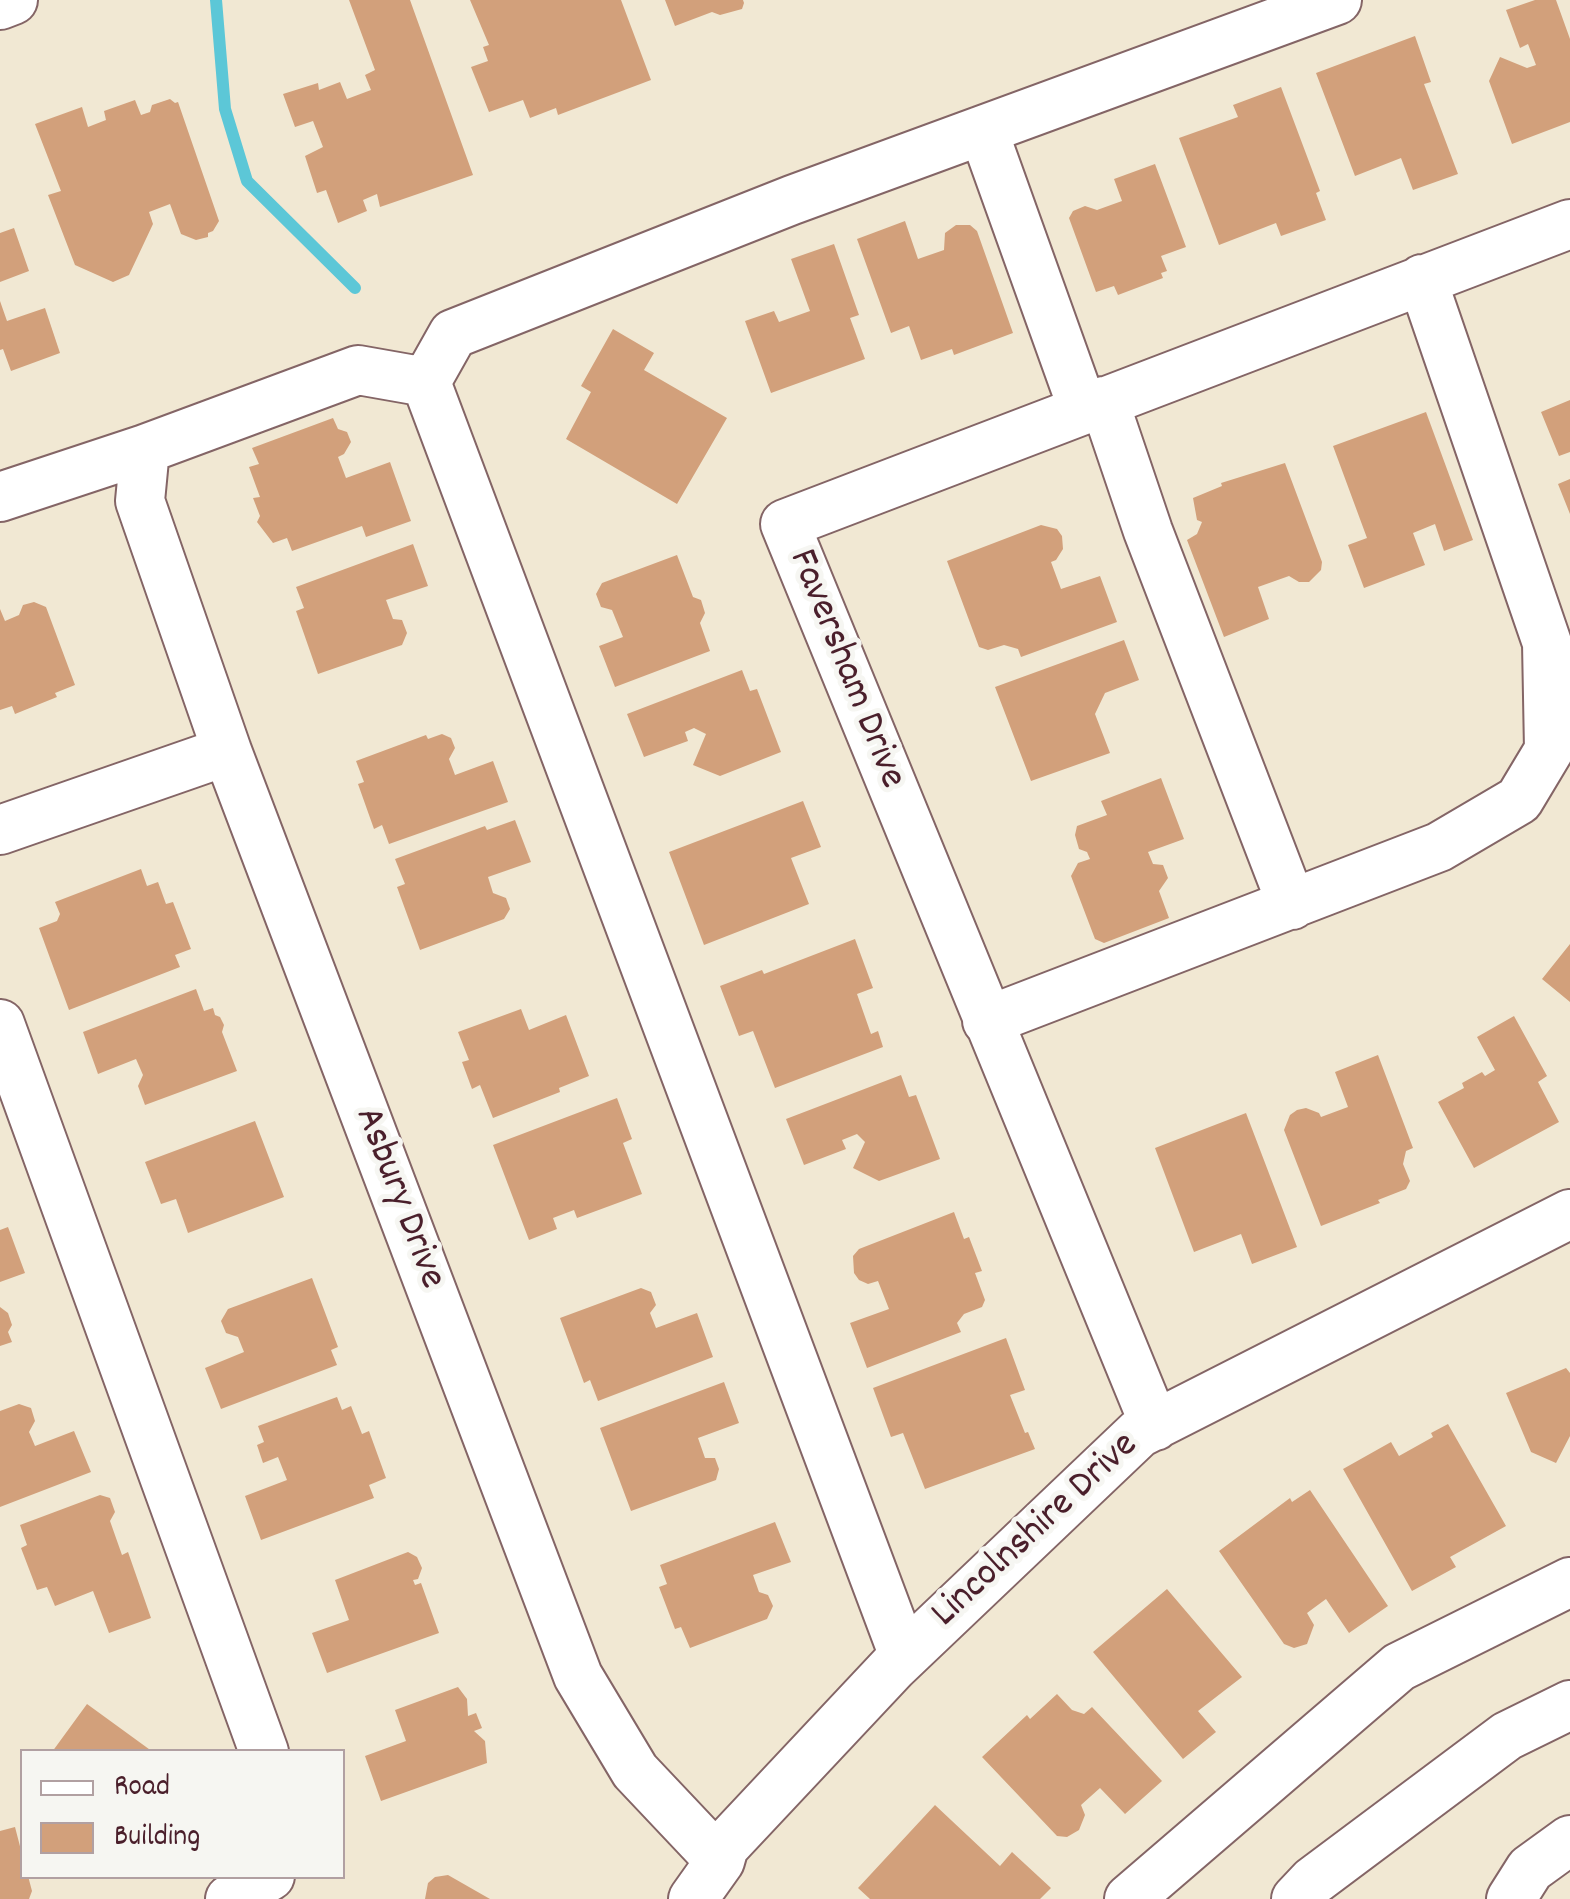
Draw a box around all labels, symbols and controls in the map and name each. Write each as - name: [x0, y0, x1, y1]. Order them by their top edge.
- street label: Faversham Drive: [774, 544, 914, 796]
- street label: Asbury Drive: [340, 1101, 454, 1297]
- street label: Lincolnshire Drive: [924, 1424, 1150, 1640]
- legend: [20, 1749, 345, 1879]
- text: Road: [114, 1767, 170, 1810]
- text: Building: [114, 1817, 200, 1860]

